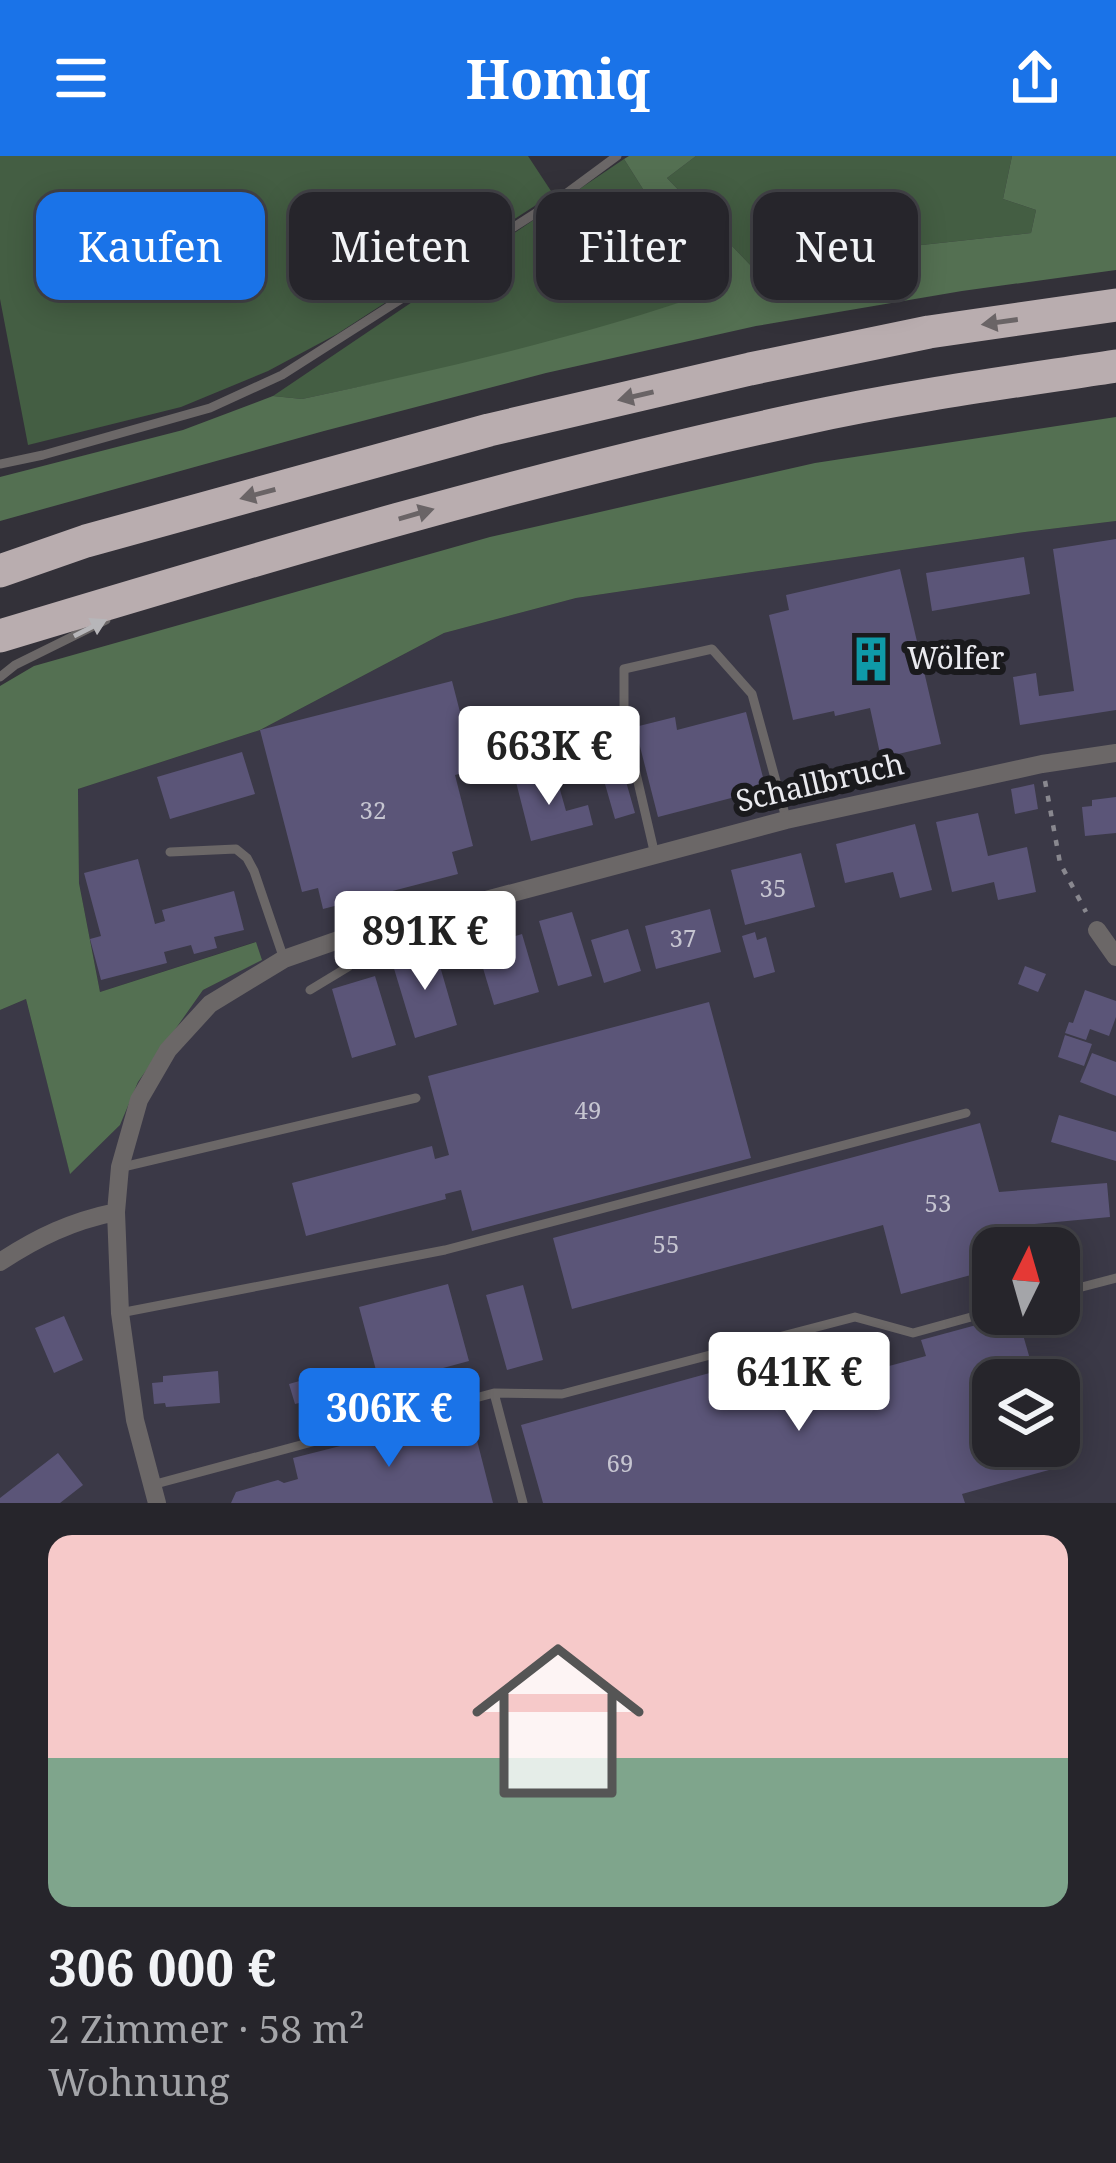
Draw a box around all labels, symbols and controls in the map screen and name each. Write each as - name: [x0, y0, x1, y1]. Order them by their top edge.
- text: Homiq: [466, 41, 650, 115]
- icon: menu: [48, 45, 114, 111]
- icon: share: [1002, 45, 1068, 111]
- chip: Kaufen: [36, 192, 265, 300]
- chip: Mieten: [289, 192, 512, 300]
- chip: Filter: [536, 192, 729, 300]
- chip: Neu: [753, 192, 918, 300]
- one-way arrow: [981, 313, 1018, 332]
- one-way arrow: [616, 387, 654, 406]
- one-way arrow: [240, 486, 277, 505]
- one-way arrow: [397, 503, 434, 522]
- one-way arrow: [73, 618, 108, 639]
- building icon: Wölfer: [846, 634, 896, 684]
- place label: Wölfer: [907, 637, 1004, 678]
- pin: 663K €: [451, 706, 647, 808]
- text: 663K €: [486, 718, 612, 771]
- street label: Schallbruch: [732, 742, 908, 821]
- house number: 32: [360, 793, 386, 826]
- house number: 35: [760, 871, 786, 904]
- pin: 891K €: [327, 891, 523, 993]
- text: 891K €: [362, 903, 488, 956]
- house number: 37: [670, 921, 696, 954]
- house number: 49: [575, 1093, 601, 1126]
- house number: 53: [925, 1186, 951, 1219]
- house number: 55: [653, 1227, 679, 1260]
- north arrow: [972, 1227, 1080, 1335]
- map controls: [972, 1227, 1080, 1467]
- pin: 641K €: [701, 1332, 897, 1434]
- text: 641K €: [736, 1344, 862, 1397]
- button: layers: [972, 1359, 1080, 1467]
- pin: 306K €: [291, 1368, 487, 1470]
- text: 306K €: [326, 1380, 452, 1433]
- house number: 69: [607, 1446, 633, 1479]
- icon: home: [450, 1613, 666, 1829]
- text: 306 000 €: [48, 1931, 276, 2001]
- text: 2 Zimmer · 58 m²: [48, 2001, 365, 2054]
- text: Wohnung: [48, 2054, 230, 2107]

